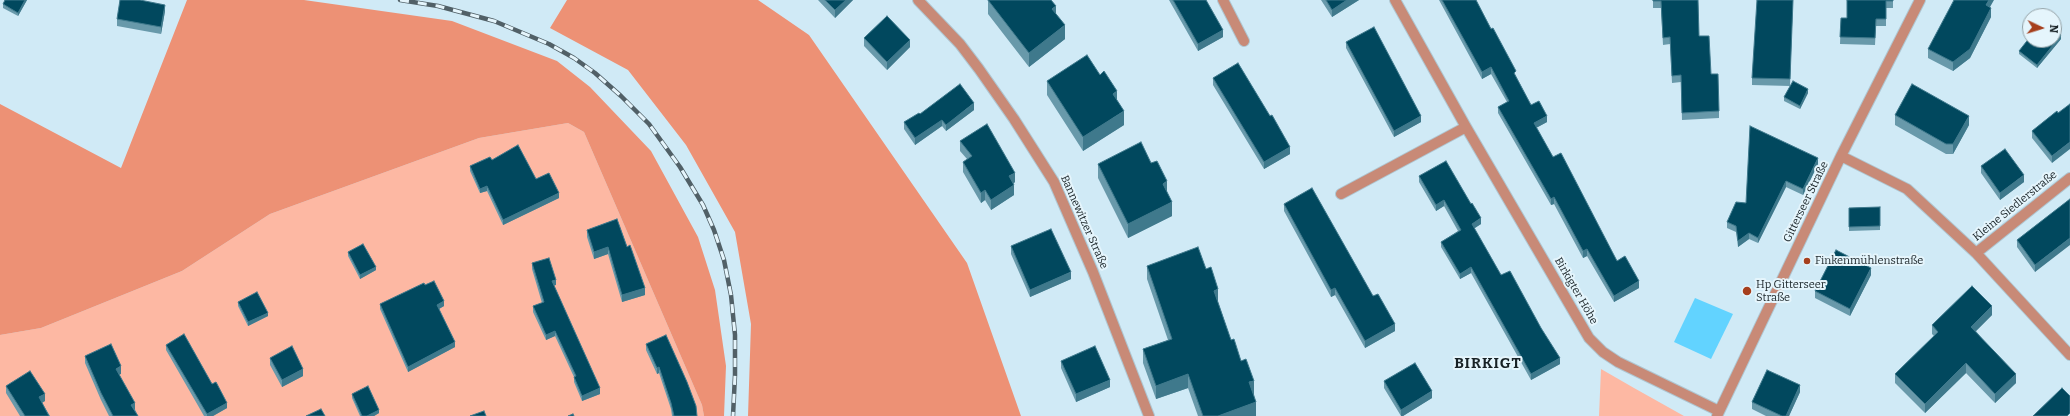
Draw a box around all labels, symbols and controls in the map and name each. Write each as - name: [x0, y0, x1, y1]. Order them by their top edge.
- north arrow: [2022, 8, 2062, 48]
- text: N: [2047, 24, 2060, 33]
- street label: Gitterseer Straße: [1781, 159, 1831, 245]
- street label: Kleine Siedlerstraße: [1970, 168, 2060, 244]
- street label: Bannewitzer Straße: [1057, 173, 1111, 271]
- place label: Finkenmühlenstraße: [1815, 254, 1923, 268]
- street label: Birkigter Höhe: [1552, 255, 1600, 327]
- marker: Finkenmühlenstraße: [1802, 256, 1812, 266]
- place label: Hp Gitterseer Straße: [1756, 278, 1826, 304]
- marker: Hp Gitterseer Straße: [1741, 285, 1753, 297]
- district label: BIRKIGT: [1454, 355, 1522, 373]

